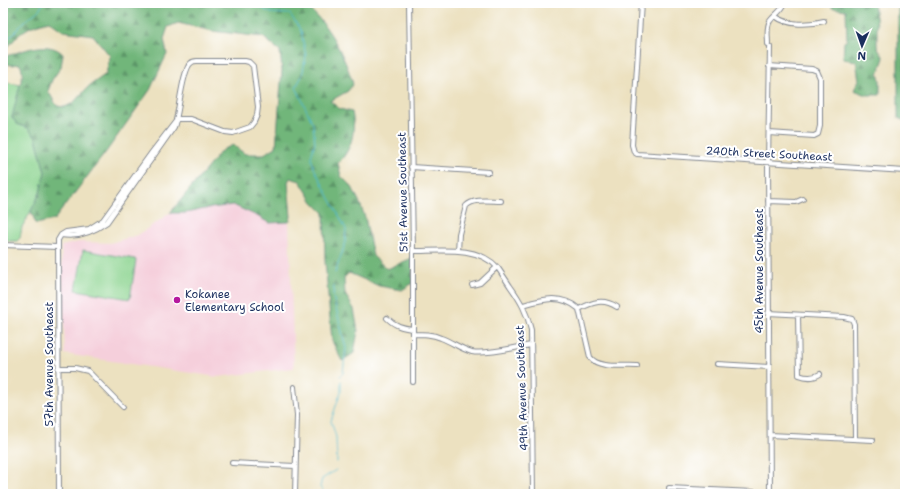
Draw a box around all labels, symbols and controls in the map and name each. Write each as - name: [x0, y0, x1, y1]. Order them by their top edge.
- north arrow: [842, 26, 882, 66]
- text: N: [857, 48, 866, 63]
- street label: 51st Avenue Southeast: [394, 132, 412, 252]
- street label: 240th Street Southeast: [705, 143, 833, 165]
- street label: 45th Avenue Southeast: [752, 208, 767, 334]
- place label: Kokanee Elementary School: [185, 287, 285, 315]
- marker: Kokanee Elementary School: [172, 295, 182, 305]
- street label: 57th Avenue Southeast: [42, 301, 57, 426]
- street label: 49th Avenue Southeast: [512, 325, 532, 451]

